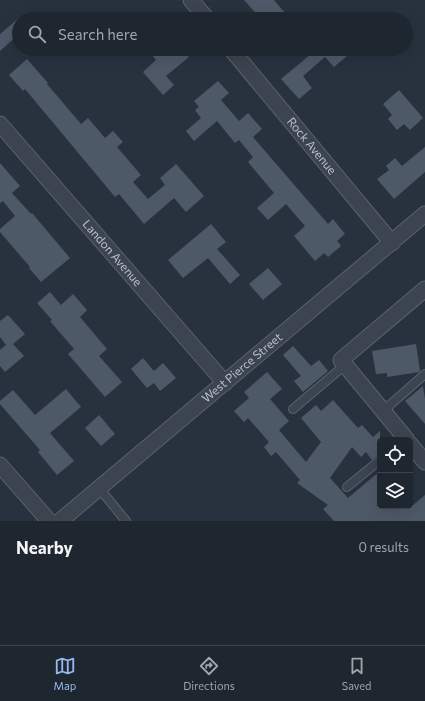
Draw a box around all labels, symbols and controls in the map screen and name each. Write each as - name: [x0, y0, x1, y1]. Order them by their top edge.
- search box: [12, 12, 413, 56]
- icon: search: [26, 23, 48, 45]
- text: Search here: [58, 25, 137, 43]
- street label: Rock Avenue: [285, 114, 340, 177]
- street label: Landon Avenue: [80, 216, 146, 289]
- street label: West Pierce Street: [199, 329, 285, 405]
- map controls: [377, 437, 413, 509]
- button: locate: [377, 437, 413, 473]
- button: layers: [377, 473, 413, 509]
- text: Nearby: [16, 537, 73, 558]
- text: 0 results: [358, 539, 409, 555]
- tab: Map: [54, 655, 76, 692]
- tab: Directions: [183, 655, 235, 692]
- tab: Saved: [342, 655, 371, 692]

